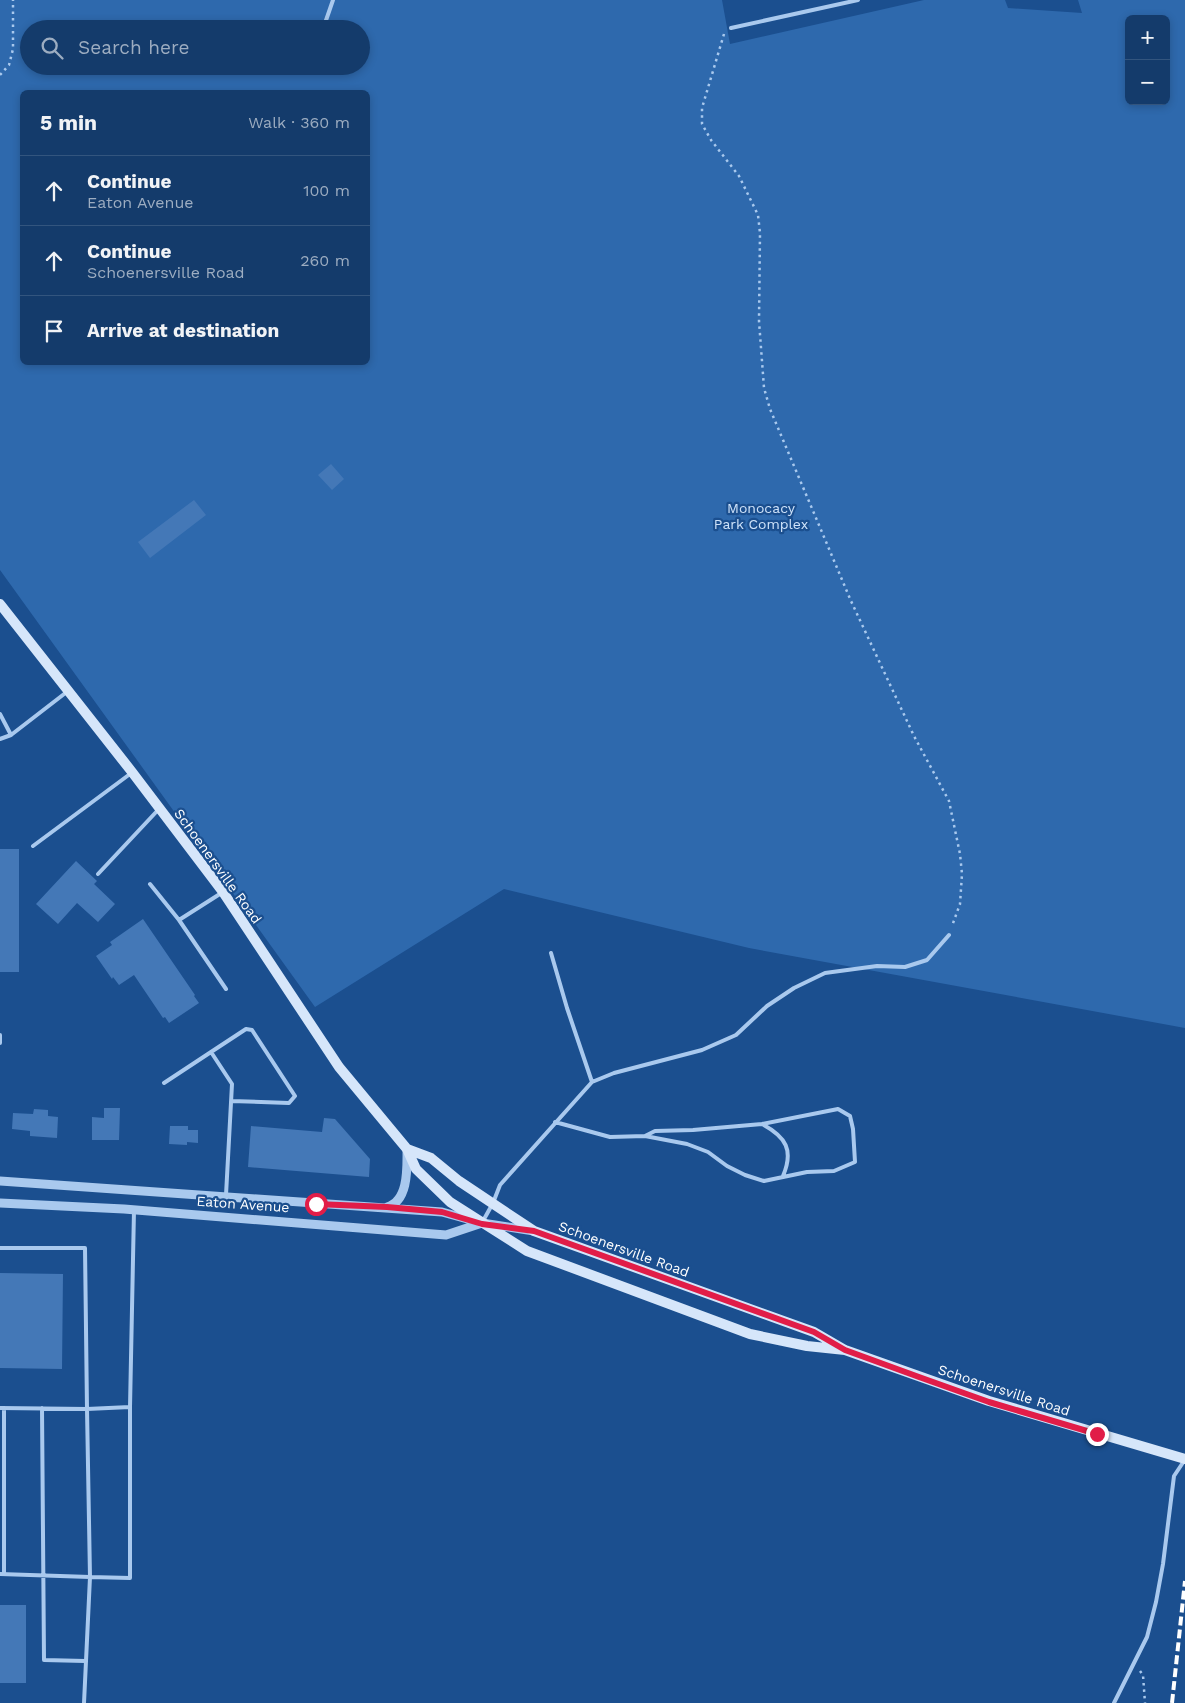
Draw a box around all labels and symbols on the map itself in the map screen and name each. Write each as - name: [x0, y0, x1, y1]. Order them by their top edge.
- park label: Monocacy Park Complex: [714, 500, 808, 532]
- street label: Schoenersville Road: [171, 806, 265, 926]
- street label: Eaton Avenue: [196, 1193, 290, 1215]
- route start: [305, 1193, 328, 1216]
- street label: Schoenersville Road: [556, 1218, 692, 1280]
- street label: Schoenersville Road: [936, 1361, 1072, 1419]
- route end: [1086, 1423, 1109, 1446]

